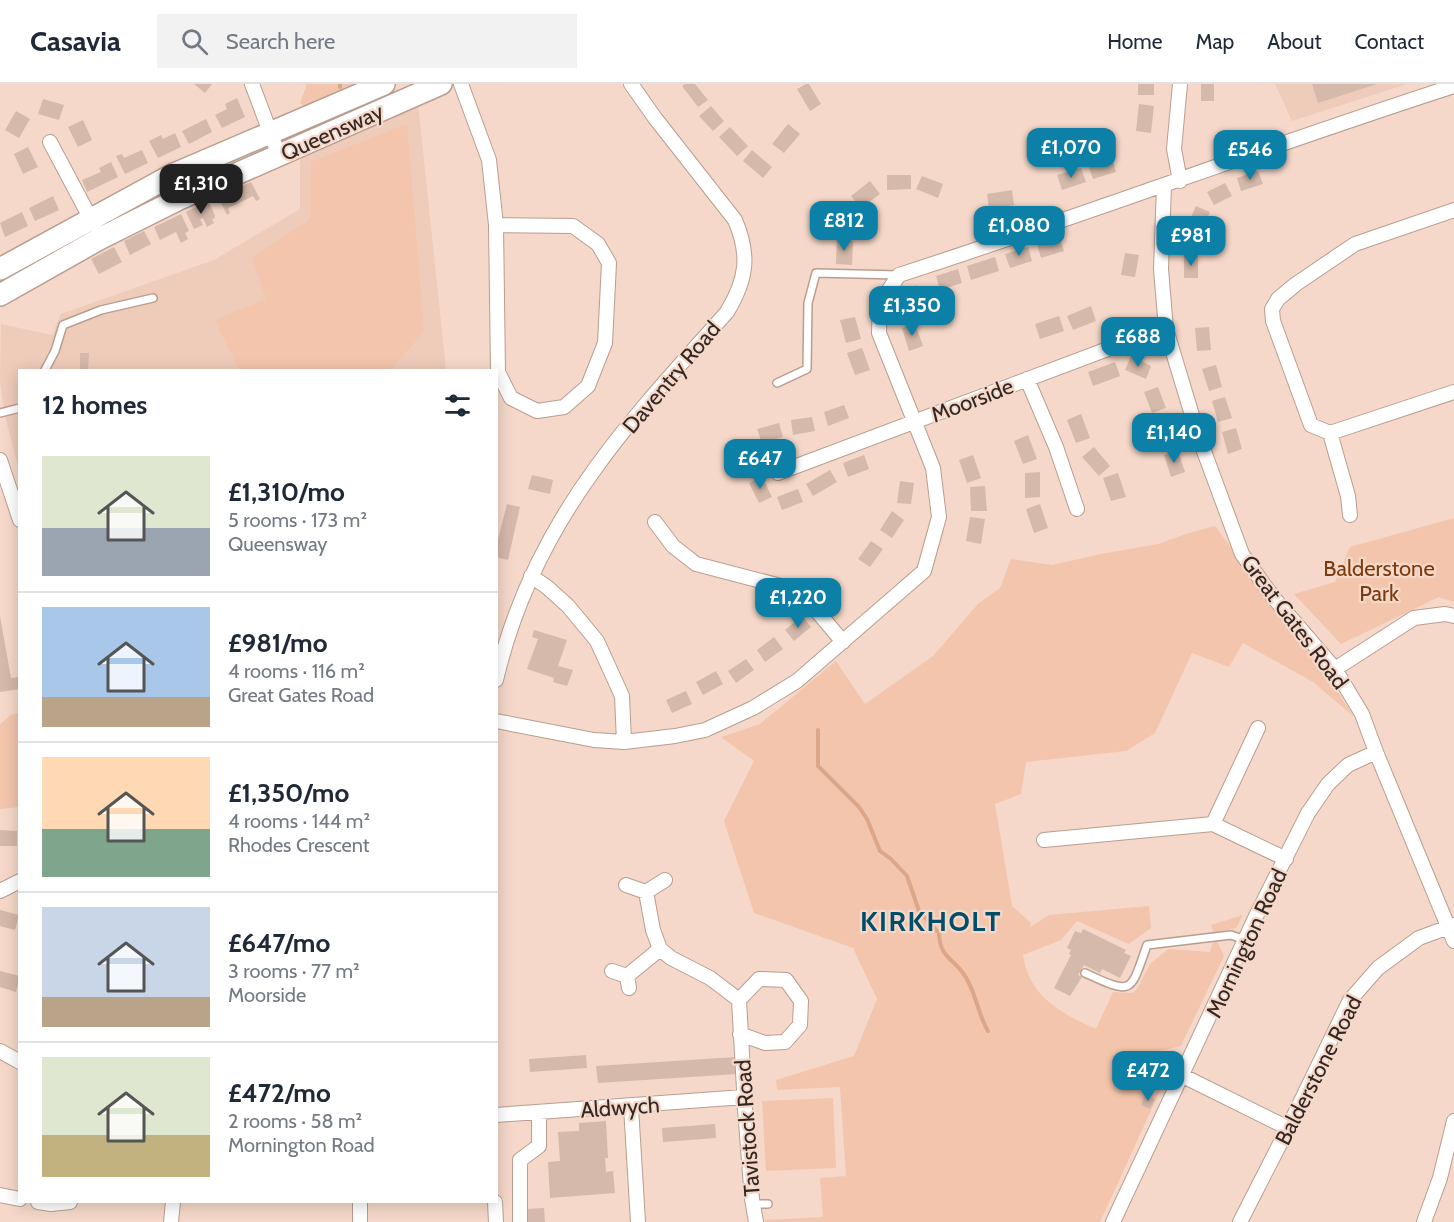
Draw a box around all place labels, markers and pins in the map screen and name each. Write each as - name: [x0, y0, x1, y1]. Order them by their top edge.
- pin: £1,070: [1022, 128, 1120, 179]
- pin: £546: [1214, 130, 1286, 181]
- pin: £1,310: [152, 164, 250, 215]
- pin: £812: [808, 201, 880, 252]
- pin: £1,080: [970, 206, 1068, 257]
- pin: £981: [1155, 216, 1227, 267]
- pin: £1,350: [863, 286, 961, 337]
- pin: £688: [1102, 317, 1174, 368]
- pin: £1,140: [1125, 413, 1223, 464]
- pin: £647: [724, 439, 796, 490]
- pin: £1,220: [749, 578, 847, 629]
- pin: £472: [1112, 1051, 1184, 1102]

